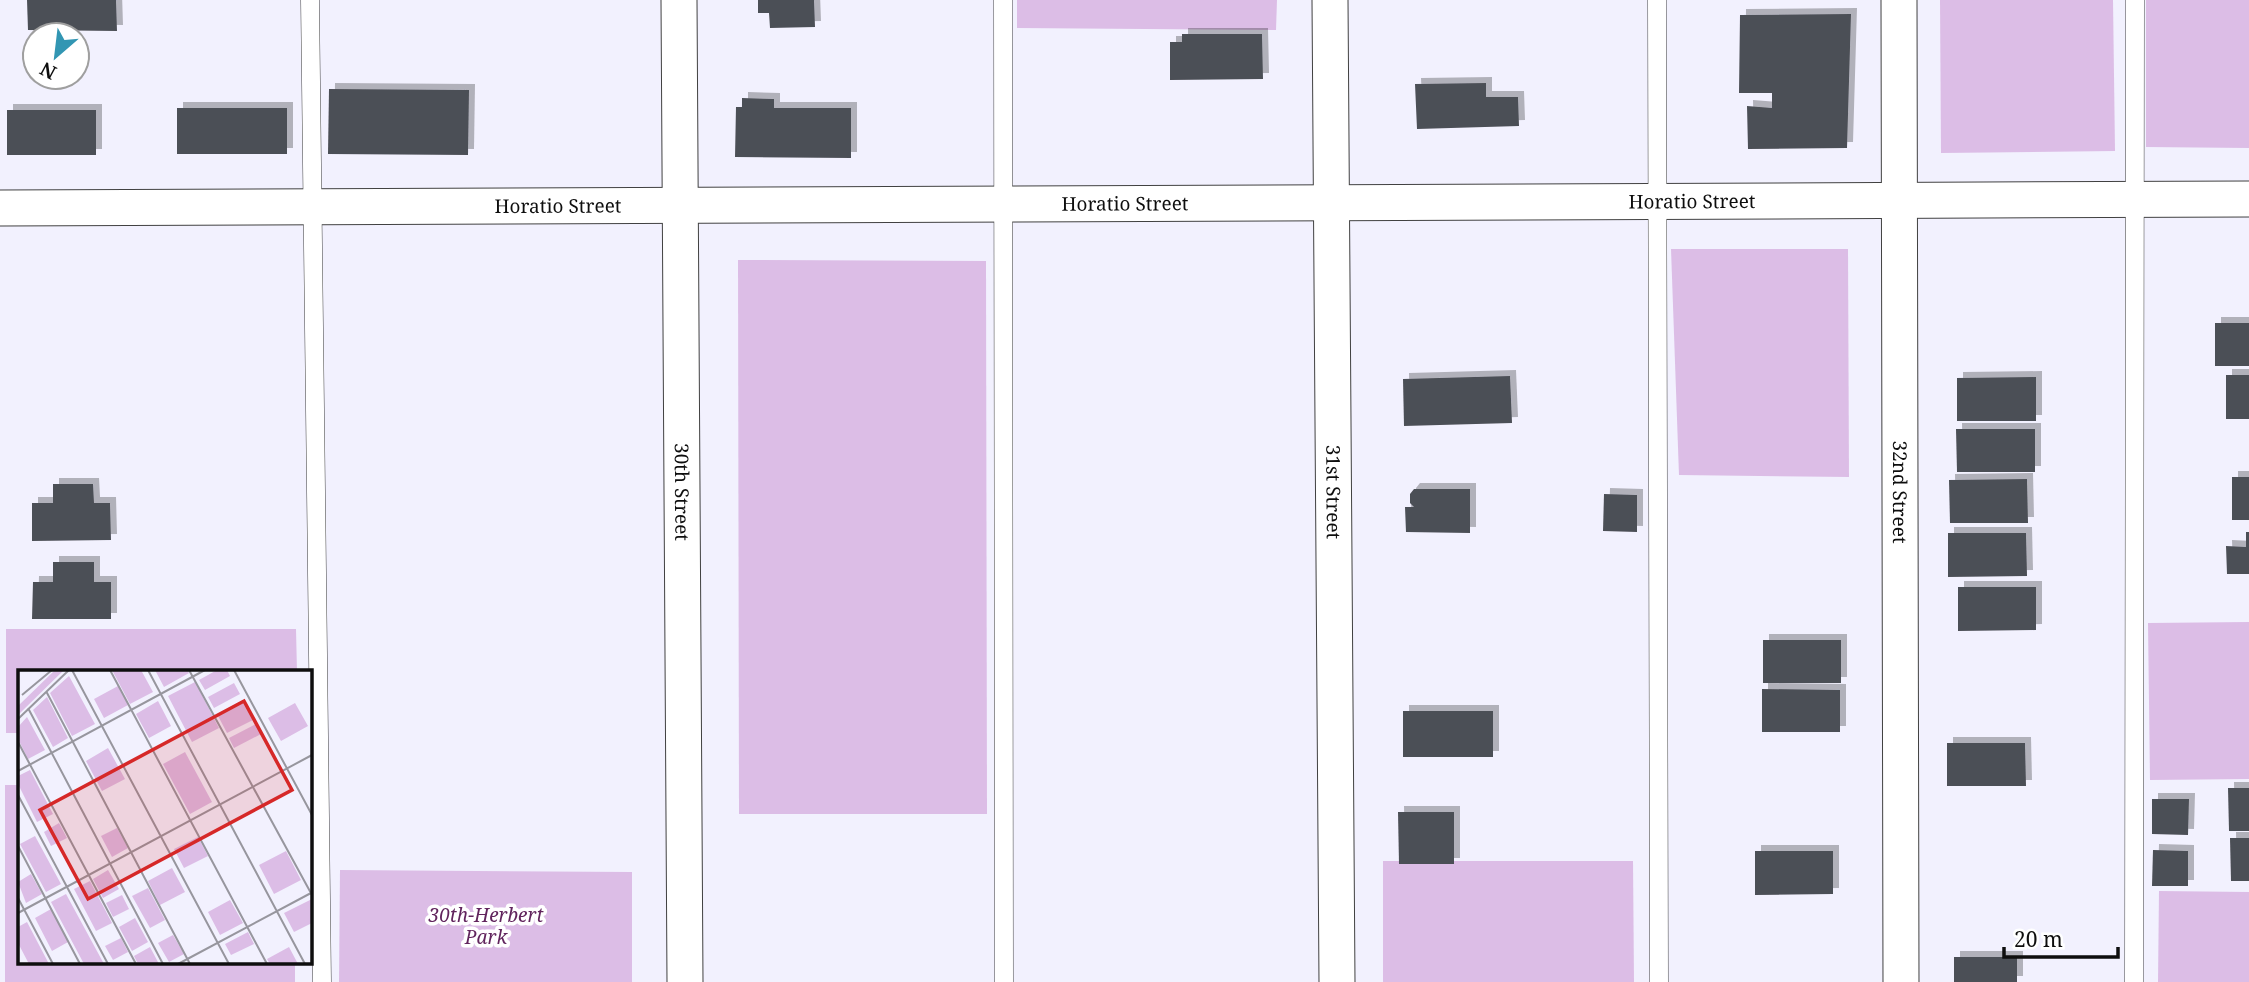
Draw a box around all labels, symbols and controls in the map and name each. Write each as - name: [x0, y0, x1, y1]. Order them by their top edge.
- north arrow: [21, 21, 91, 91]
- text: N: [35, 56, 61, 86]
- street label: Horatio Street: [1628, 188, 1756, 214]
- street label: Horatio Street: [1061, 190, 1189, 217]
- street label: Horatio Street: [494, 193, 622, 219]
- street label: 32nd Street: [1887, 440, 1913, 544]
- street label: 30th Street: [669, 443, 695, 541]
- street label: 31st Street: [1320, 445, 1347, 540]
- inset map: [18, 670, 312, 964]
- park label: 30th-Herbert Park: [428, 902, 544, 950]
- scale bar: [2004, 916, 2118, 960]
- text: 20 m: [2014, 925, 2063, 953]

